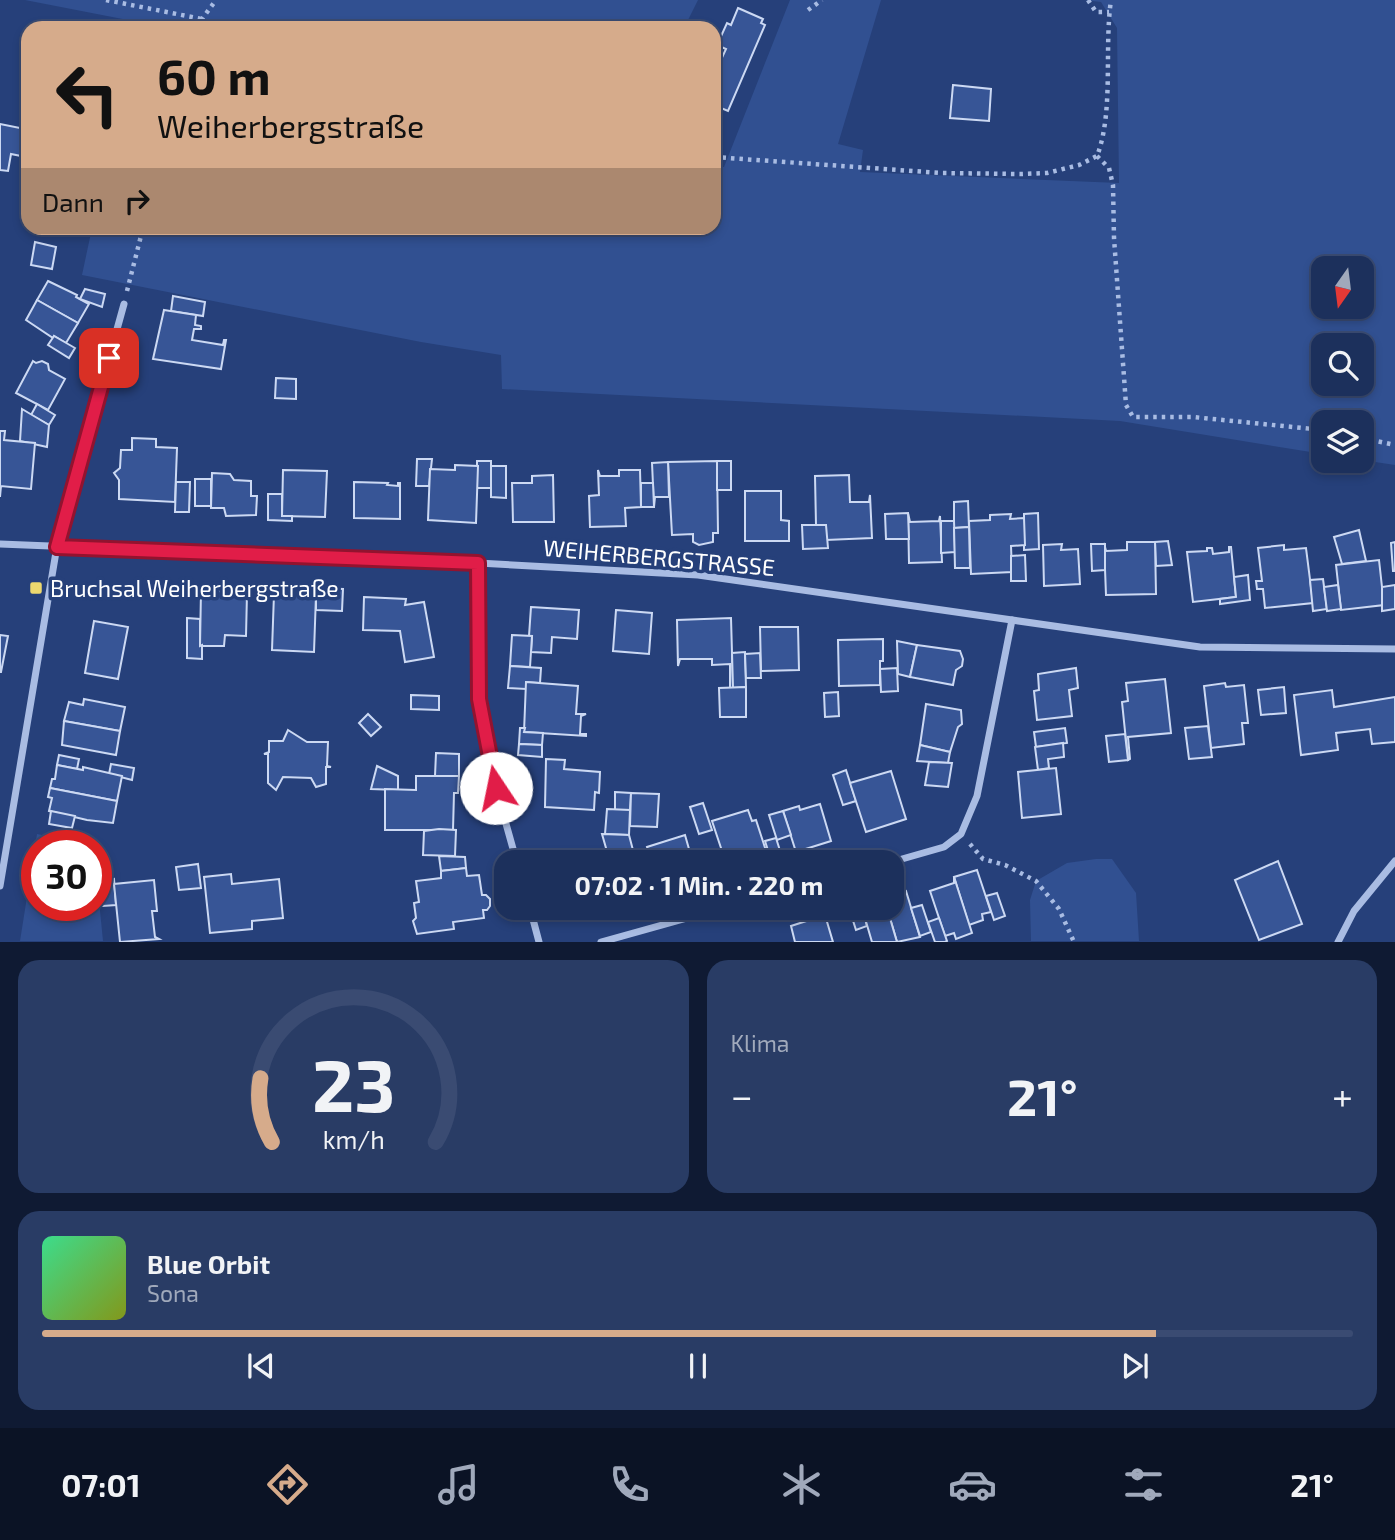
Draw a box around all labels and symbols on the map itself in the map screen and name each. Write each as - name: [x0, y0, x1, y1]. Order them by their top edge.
- north arrow: [1311, 256, 1374, 318]
- pin: [79, 328, 139, 388]
- street label: WEIHERBERGSTRASSE: [542, 533, 776, 581]
- place label: Bruchsal Weiherbergstraße: [50, 574, 339, 602]
- marker: Bruchsal Weiherbergstraße: [28, 580, 44, 596]
- position arrow: [459, 751, 533, 825]
- speed limit sign: 30: [21, 830, 112, 921]

